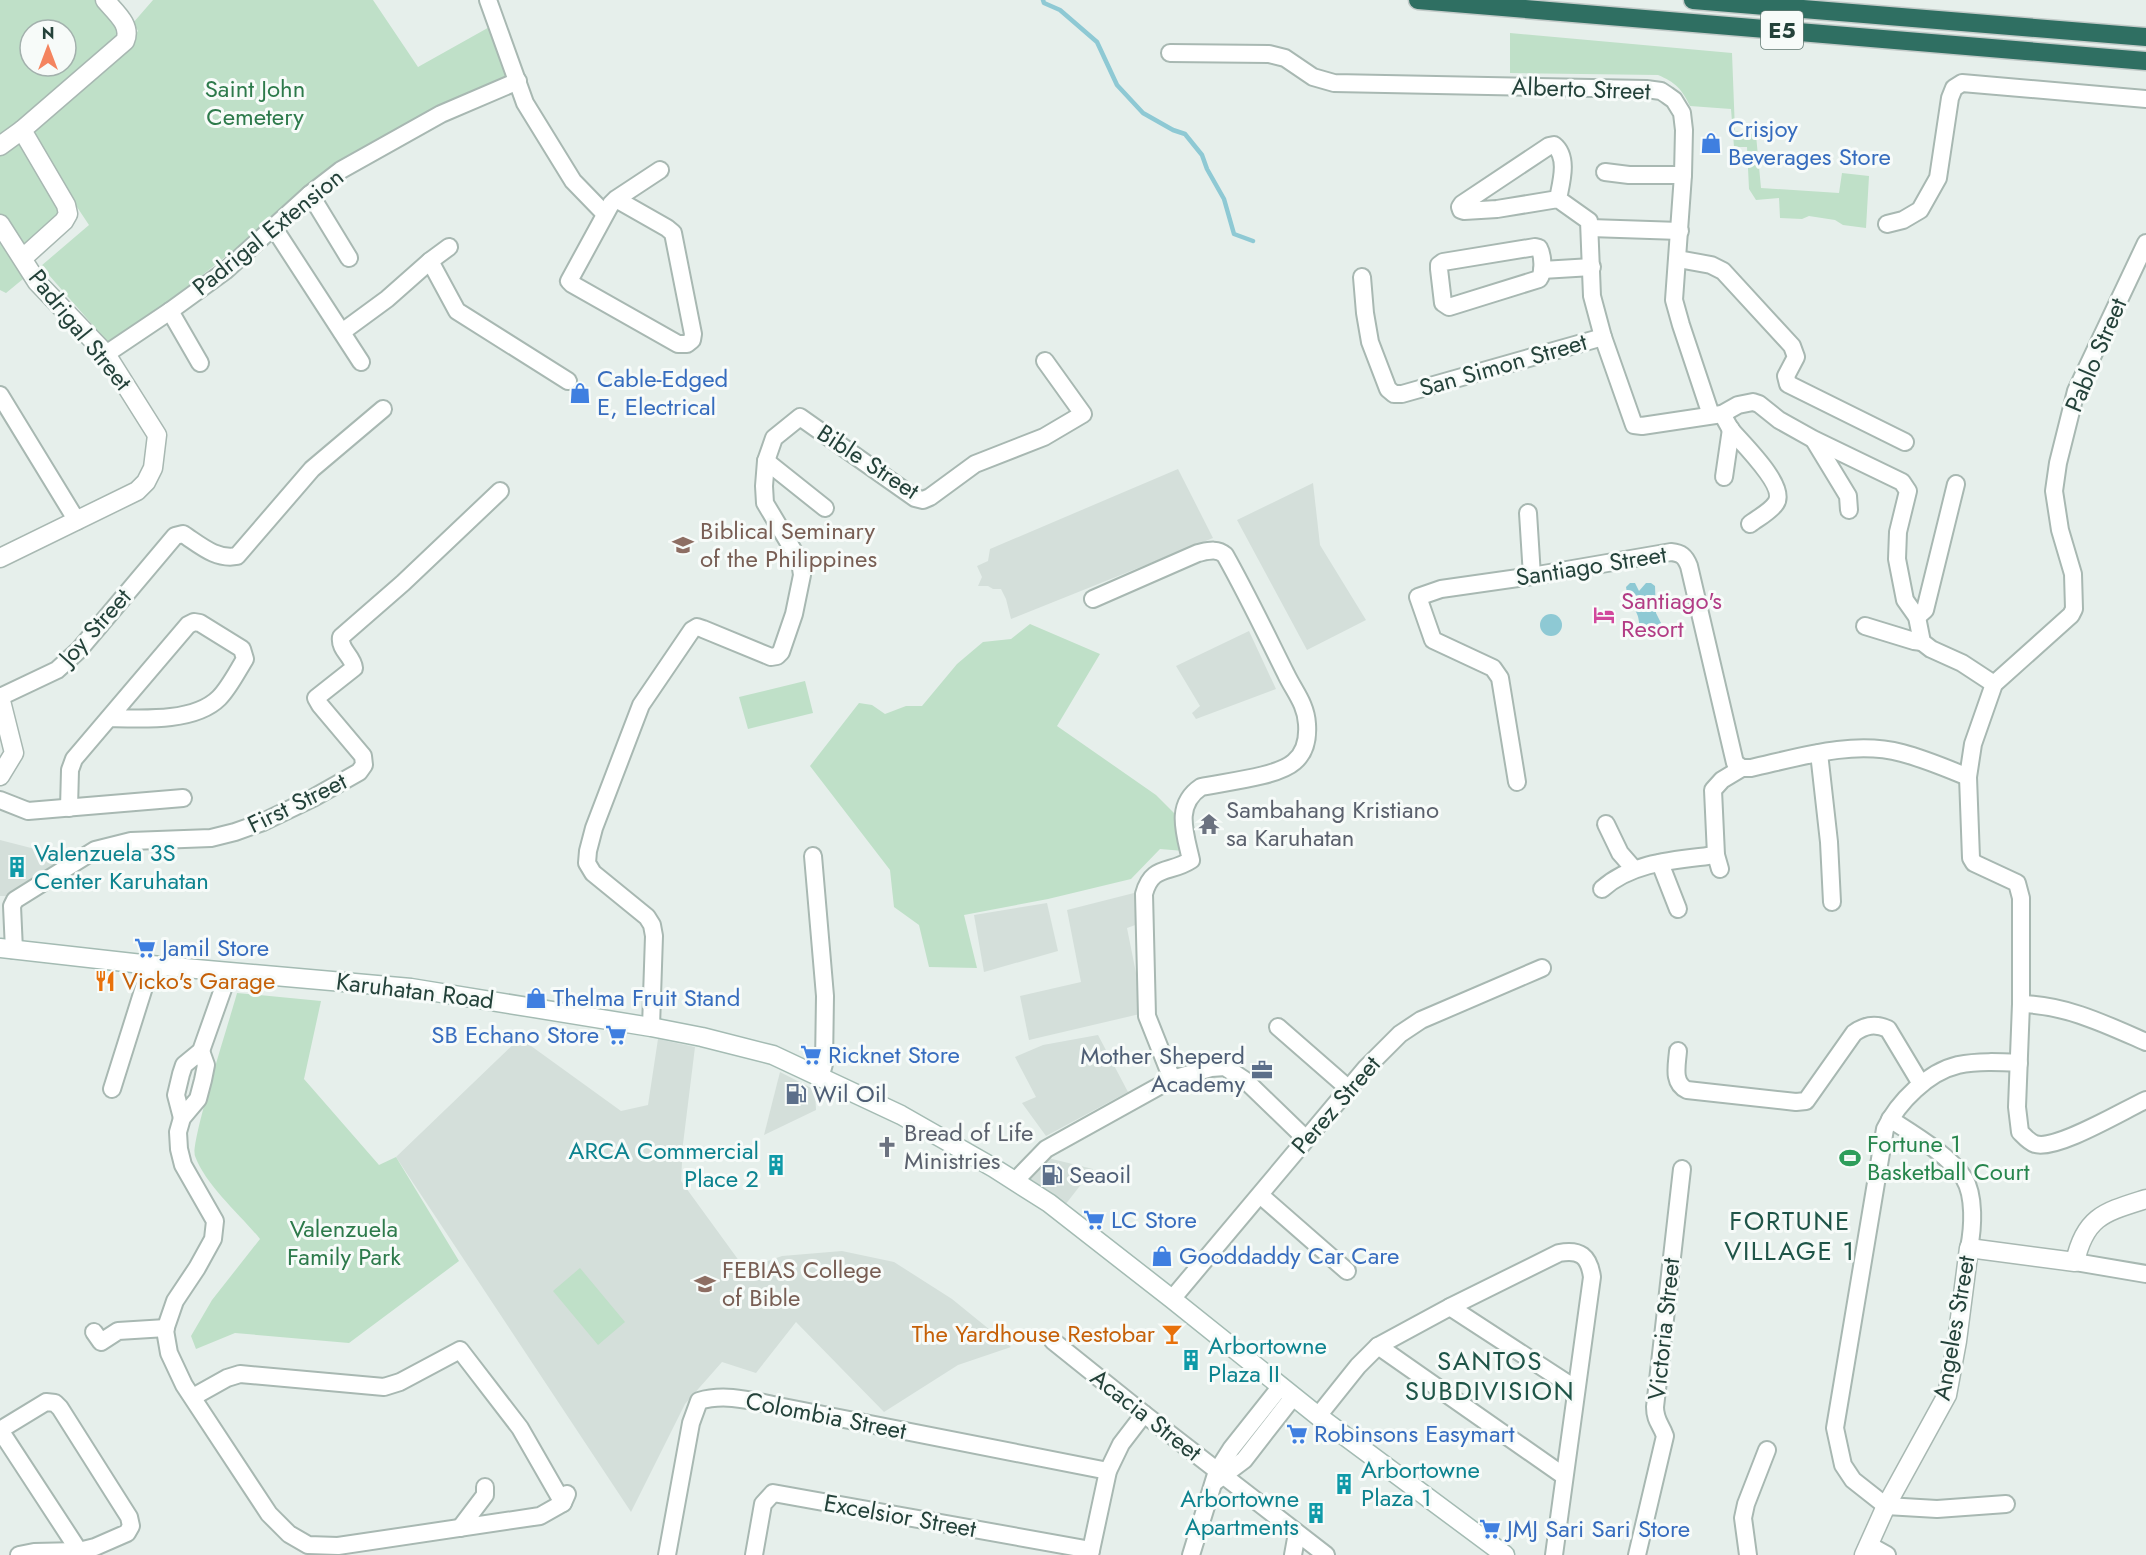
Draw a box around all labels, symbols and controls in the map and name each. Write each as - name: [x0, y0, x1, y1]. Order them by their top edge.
- road number: E5: [1761, 11, 1803, 49]
- north arrow: [18, 18, 78, 78]
- text: N: [42, 22, 54, 45]
- street label: Alberto Street: [1511, 69, 1651, 108]
- park label: Saint John Cemetery: [205, 71, 305, 134]
- place label: Crisjoy Beverages Store: [1728, 111, 1891, 174]
- shop icon: Crisjoy Beverages Store: [1699, 131, 1723, 155]
- street label: Padrigal Extension: [185, 160, 351, 304]
- street label: Padrigal Street: [20, 261, 140, 398]
- street label: Pablo Street: [2056, 292, 2135, 417]
- street label: San Simon Street: [1415, 324, 1591, 405]
- place label: Cable-Edged E, Electrical: [597, 361, 728, 424]
- shop icon: Cable-Edged E, Electrical: [568, 381, 592, 405]
- street label: Bible Street: [810, 415, 927, 508]
- place label: Biblical Seminary of the Philippines: [700, 513, 877, 576]
- school or university icon: Biblical Seminary of the Philippines: [671, 533, 695, 557]
- street label: Santiago Street: [1513, 536, 1669, 595]
- street label: Joy Street: [48, 580, 139, 675]
- place label: Santiago's Resort: [1621, 583, 1722, 646]
- hotel icon: Santiago's Resort: [1592, 603, 1616, 627]
- street label: First Street: [241, 763, 352, 842]
- place label: Sambahang Kristiano sa Karuhatan: [1226, 792, 1439, 855]
- temple icon: Sambahang Kristiano sa Karuhatan: [1197, 812, 1221, 836]
- place label: Valenzuela 3S Center Karuhatan: [34, 835, 209, 898]
- building icon: Valenzuela 3S Center Karuhatan: [5, 855, 29, 879]
- place label: Jamil Store: [159, 930, 269, 965]
- supermarket icon: Jamil Store: [133, 936, 157, 960]
- place label: Vicko's Garage: [122, 963, 275, 998]
- street label: Karuhatan Road: [334, 963, 496, 1018]
- restaurant icon: Vicko's Garage: [93, 969, 117, 993]
- place label: Thelma Fruit Stand: [553, 980, 740, 1015]
- shop icon: Thelma Fruit Stand: [524, 986, 548, 1010]
- place label: SB Echano Store: [431, 1017, 599, 1052]
- supermarket icon: SB Echano Store: [604, 1023, 628, 1047]
- place label: Ricknet Store: [828, 1037, 960, 1072]
- place label: Mother Sheperd Academy: [1080, 1038, 1245, 1101]
- supermarket icon: Ricknet Store: [799, 1043, 823, 1067]
- street label: Perez Street: [1283, 1048, 1388, 1162]
- office icon: Mother Sheperd Academy: [1250, 1058, 1274, 1082]
- place label: Wil Oil: [813, 1076, 886, 1111]
- fuel station icon: Wil Oil: [784, 1082, 808, 1106]
- place label: Bread of Life Ministries: [904, 1115, 1033, 1178]
- place label: Fortune 1 Basketball Court: [1867, 1126, 2030, 1189]
- place label: ARCA Commercial Place 2: [569, 1133, 759, 1196]
- church icon: Bread of Life Ministries: [875, 1135, 899, 1159]
- sports icon: Fortune 1 Basketball Court: [1838, 1146, 1862, 1170]
- building icon: ARCA Commercial Place 2: [764, 1153, 788, 1177]
- place label: Seaoil: [1069, 1157, 1131, 1192]
- fuel station icon: Seaoil: [1040, 1163, 1064, 1187]
- place label: LC Store: [1111, 1202, 1197, 1237]
- district label: FORTUNE VILLAGE 1: [1724, 1202, 1856, 1270]
- supermarket icon: LC Store: [1082, 1208, 1106, 1232]
- park label: Valenzuela Family Park: [287, 1211, 401, 1274]
- place label: Gooddaddy Car Care: [1179, 1238, 1399, 1273]
- shop icon: Gooddaddy Car Care: [1150, 1244, 1174, 1268]
- place label: FEBIAS College of Bible: [722, 1252, 882, 1315]
- street label: Angeles Street: [1924, 1253, 1984, 1403]
- street label: Victoria Street: [1639, 1256, 1688, 1402]
- school or university icon: FEBIAS College of Bible: [693, 1272, 717, 1296]
- place label: The Yardhouse Restobar: [912, 1316, 1156, 1351]
- bar icon: The Yardhouse Restobar: [1160, 1322, 1184, 1346]
- place label: Arbortowne Plaza II: [1208, 1328, 1327, 1391]
- district label: SANTOS SUBDIVISION: [1405, 1342, 1575, 1410]
- building icon: Arbortowne Plaza II: [1179, 1348, 1203, 1372]
- street label: Acacia Street: [1083, 1360, 1210, 1469]
- street label: Colombia Street: [743, 1383, 910, 1448]
- place label: Robinsons Easymart: [1314, 1416, 1515, 1451]
- supermarket icon: Robinsons Easymart: [1285, 1422, 1309, 1446]
- place label: Arbortowne Plaza 1: [1361, 1452, 1480, 1515]
- building icon: Arbortowne Plaza 1: [1332, 1472, 1356, 1496]
- place label: Arbortowne Apartments: [1180, 1481, 1299, 1544]
- street label: Excelsior Street: [821, 1485, 979, 1546]
- building icon: Arbortowne Apartments: [1304, 1501, 1328, 1525]
- place label: JMJ Sari Sari Store: [1504, 1511, 1690, 1546]
- supermarket icon: JMJ Sari Sari Store: [1478, 1517, 1502, 1541]

